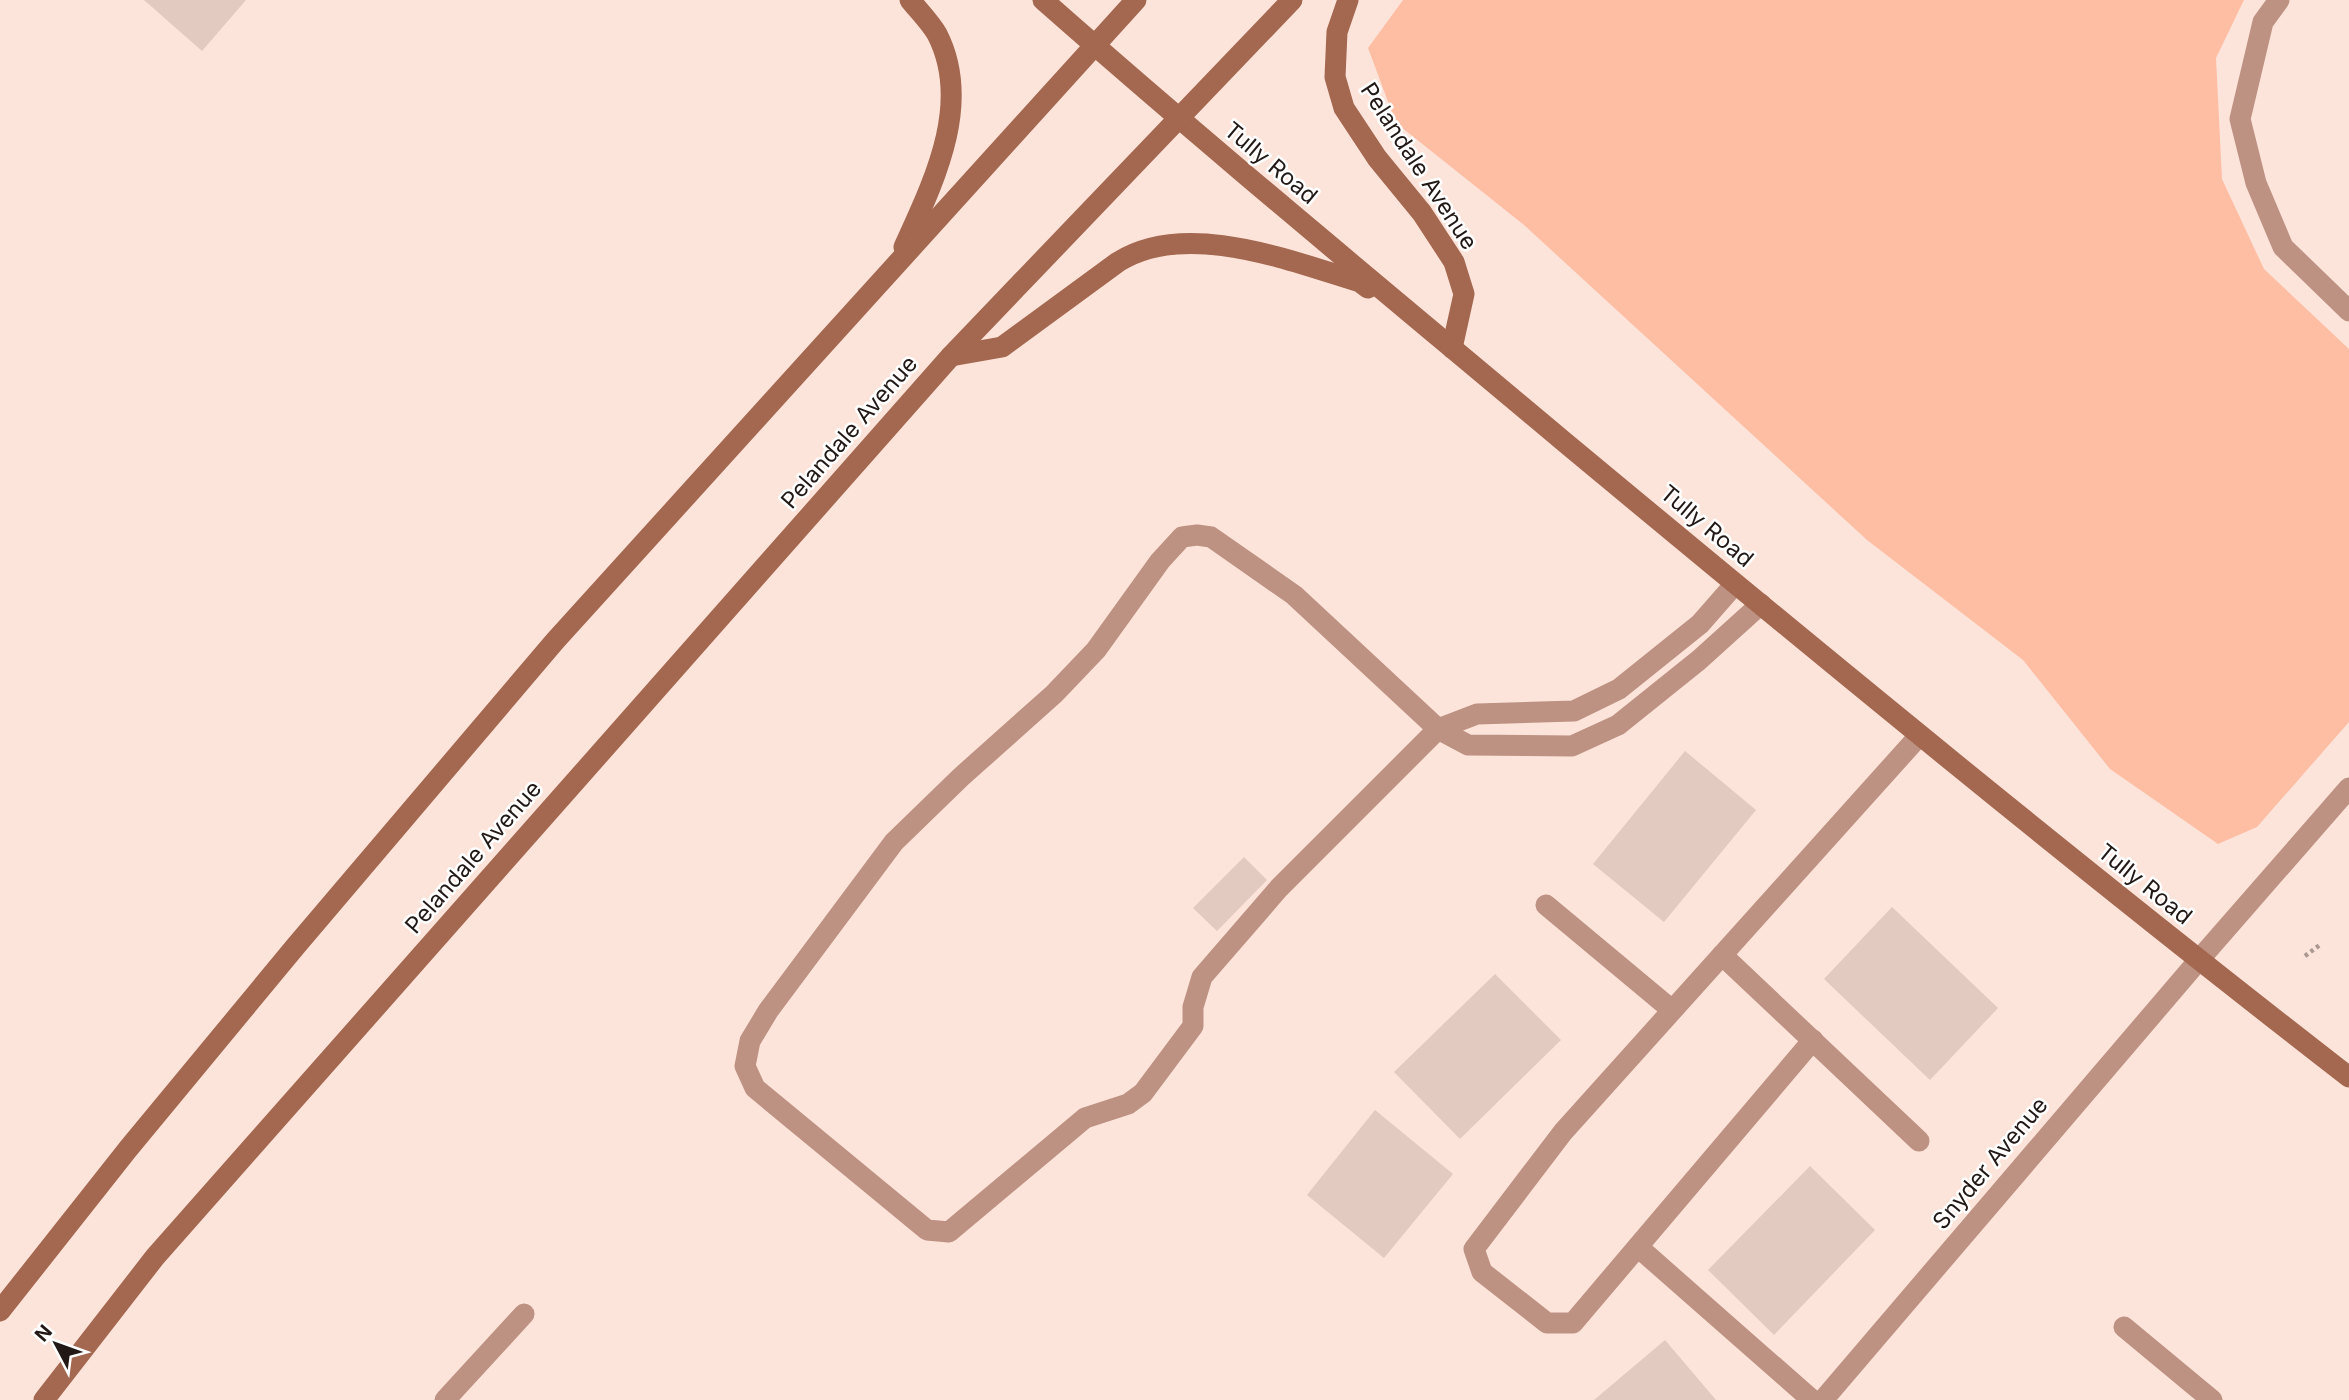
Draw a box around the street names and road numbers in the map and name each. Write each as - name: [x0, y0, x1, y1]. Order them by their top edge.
- street label: Pelandale Avenue: [1355, 77, 1483, 255]
- street label: Tully Road: [1219, 116, 1323, 210]
- street label: Pelandale Avenue: [775, 350, 923, 514]
- street label: Tully Road: [1655, 479, 1759, 573]
- street label: Pelandale Avenue: [399, 775, 547, 939]
- street label: Tully Road: [2092, 838, 2198, 930]
- street label: Snyder Avenue: [1927, 1091, 2053, 1235]

